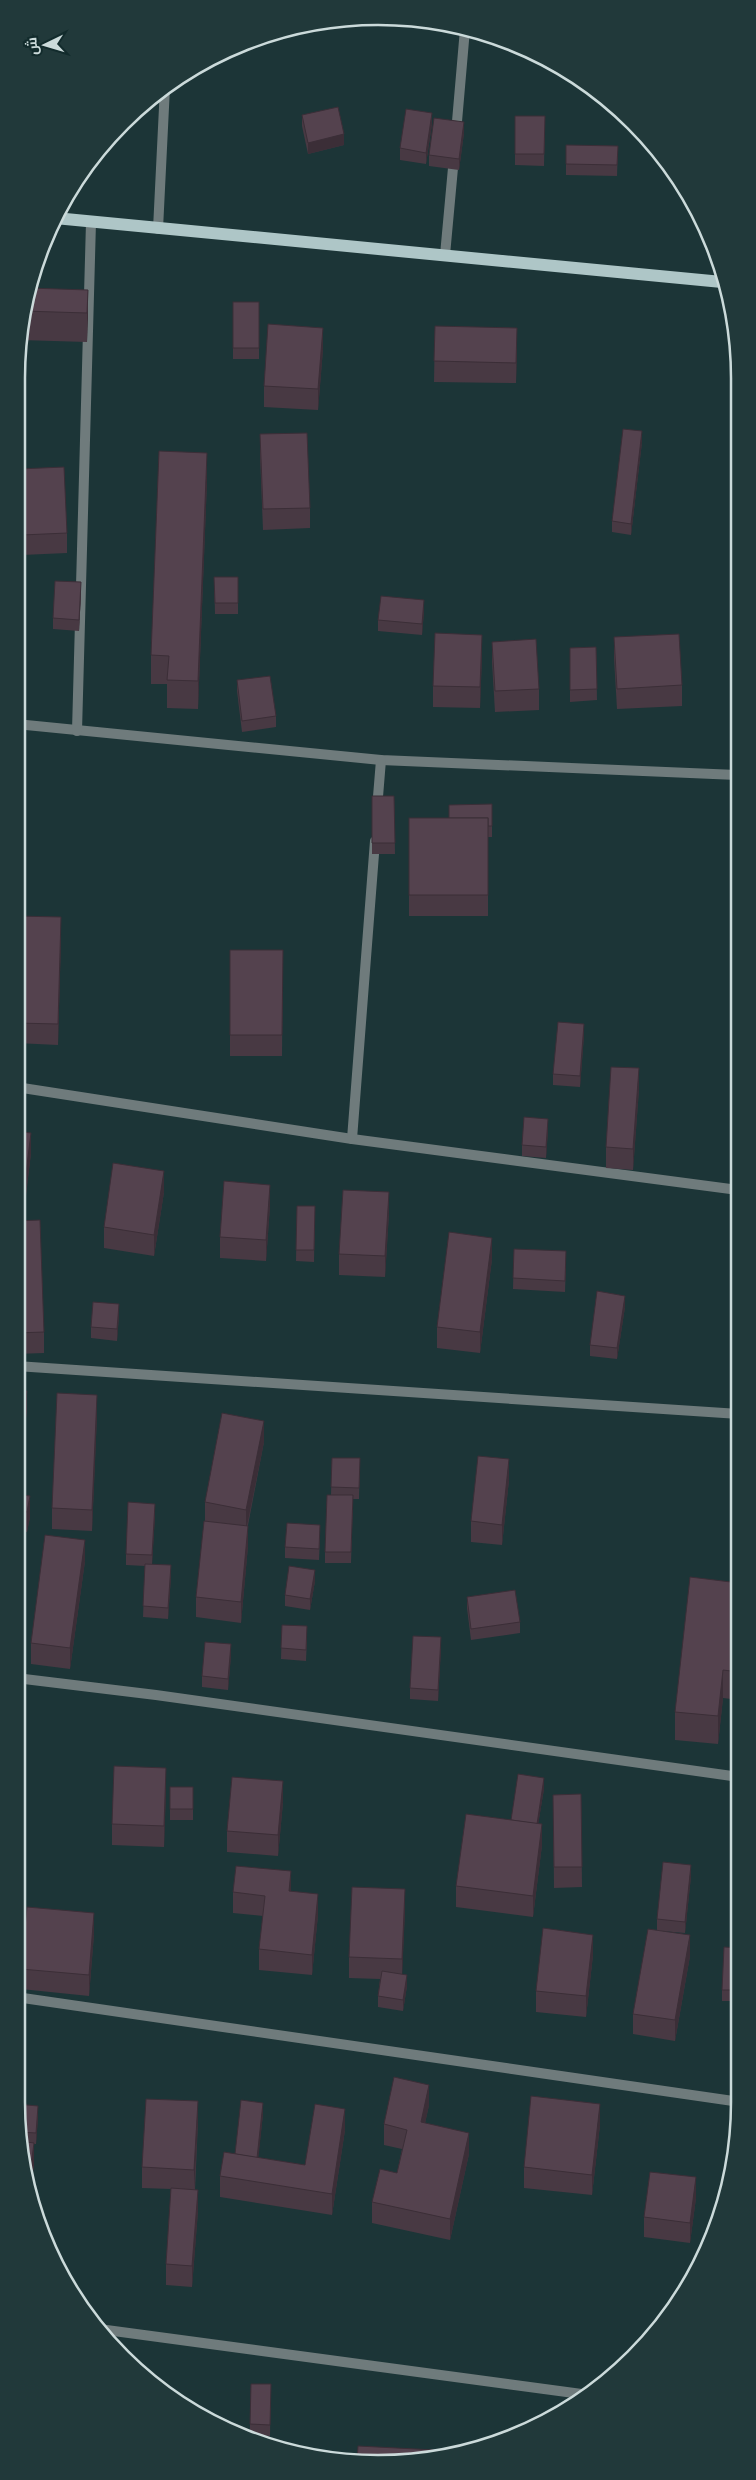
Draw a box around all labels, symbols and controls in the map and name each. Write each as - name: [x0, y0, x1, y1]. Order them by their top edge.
- north arrow: [20, 20, 70, 70]
- text: ش: [22, 36, 42, 56]

